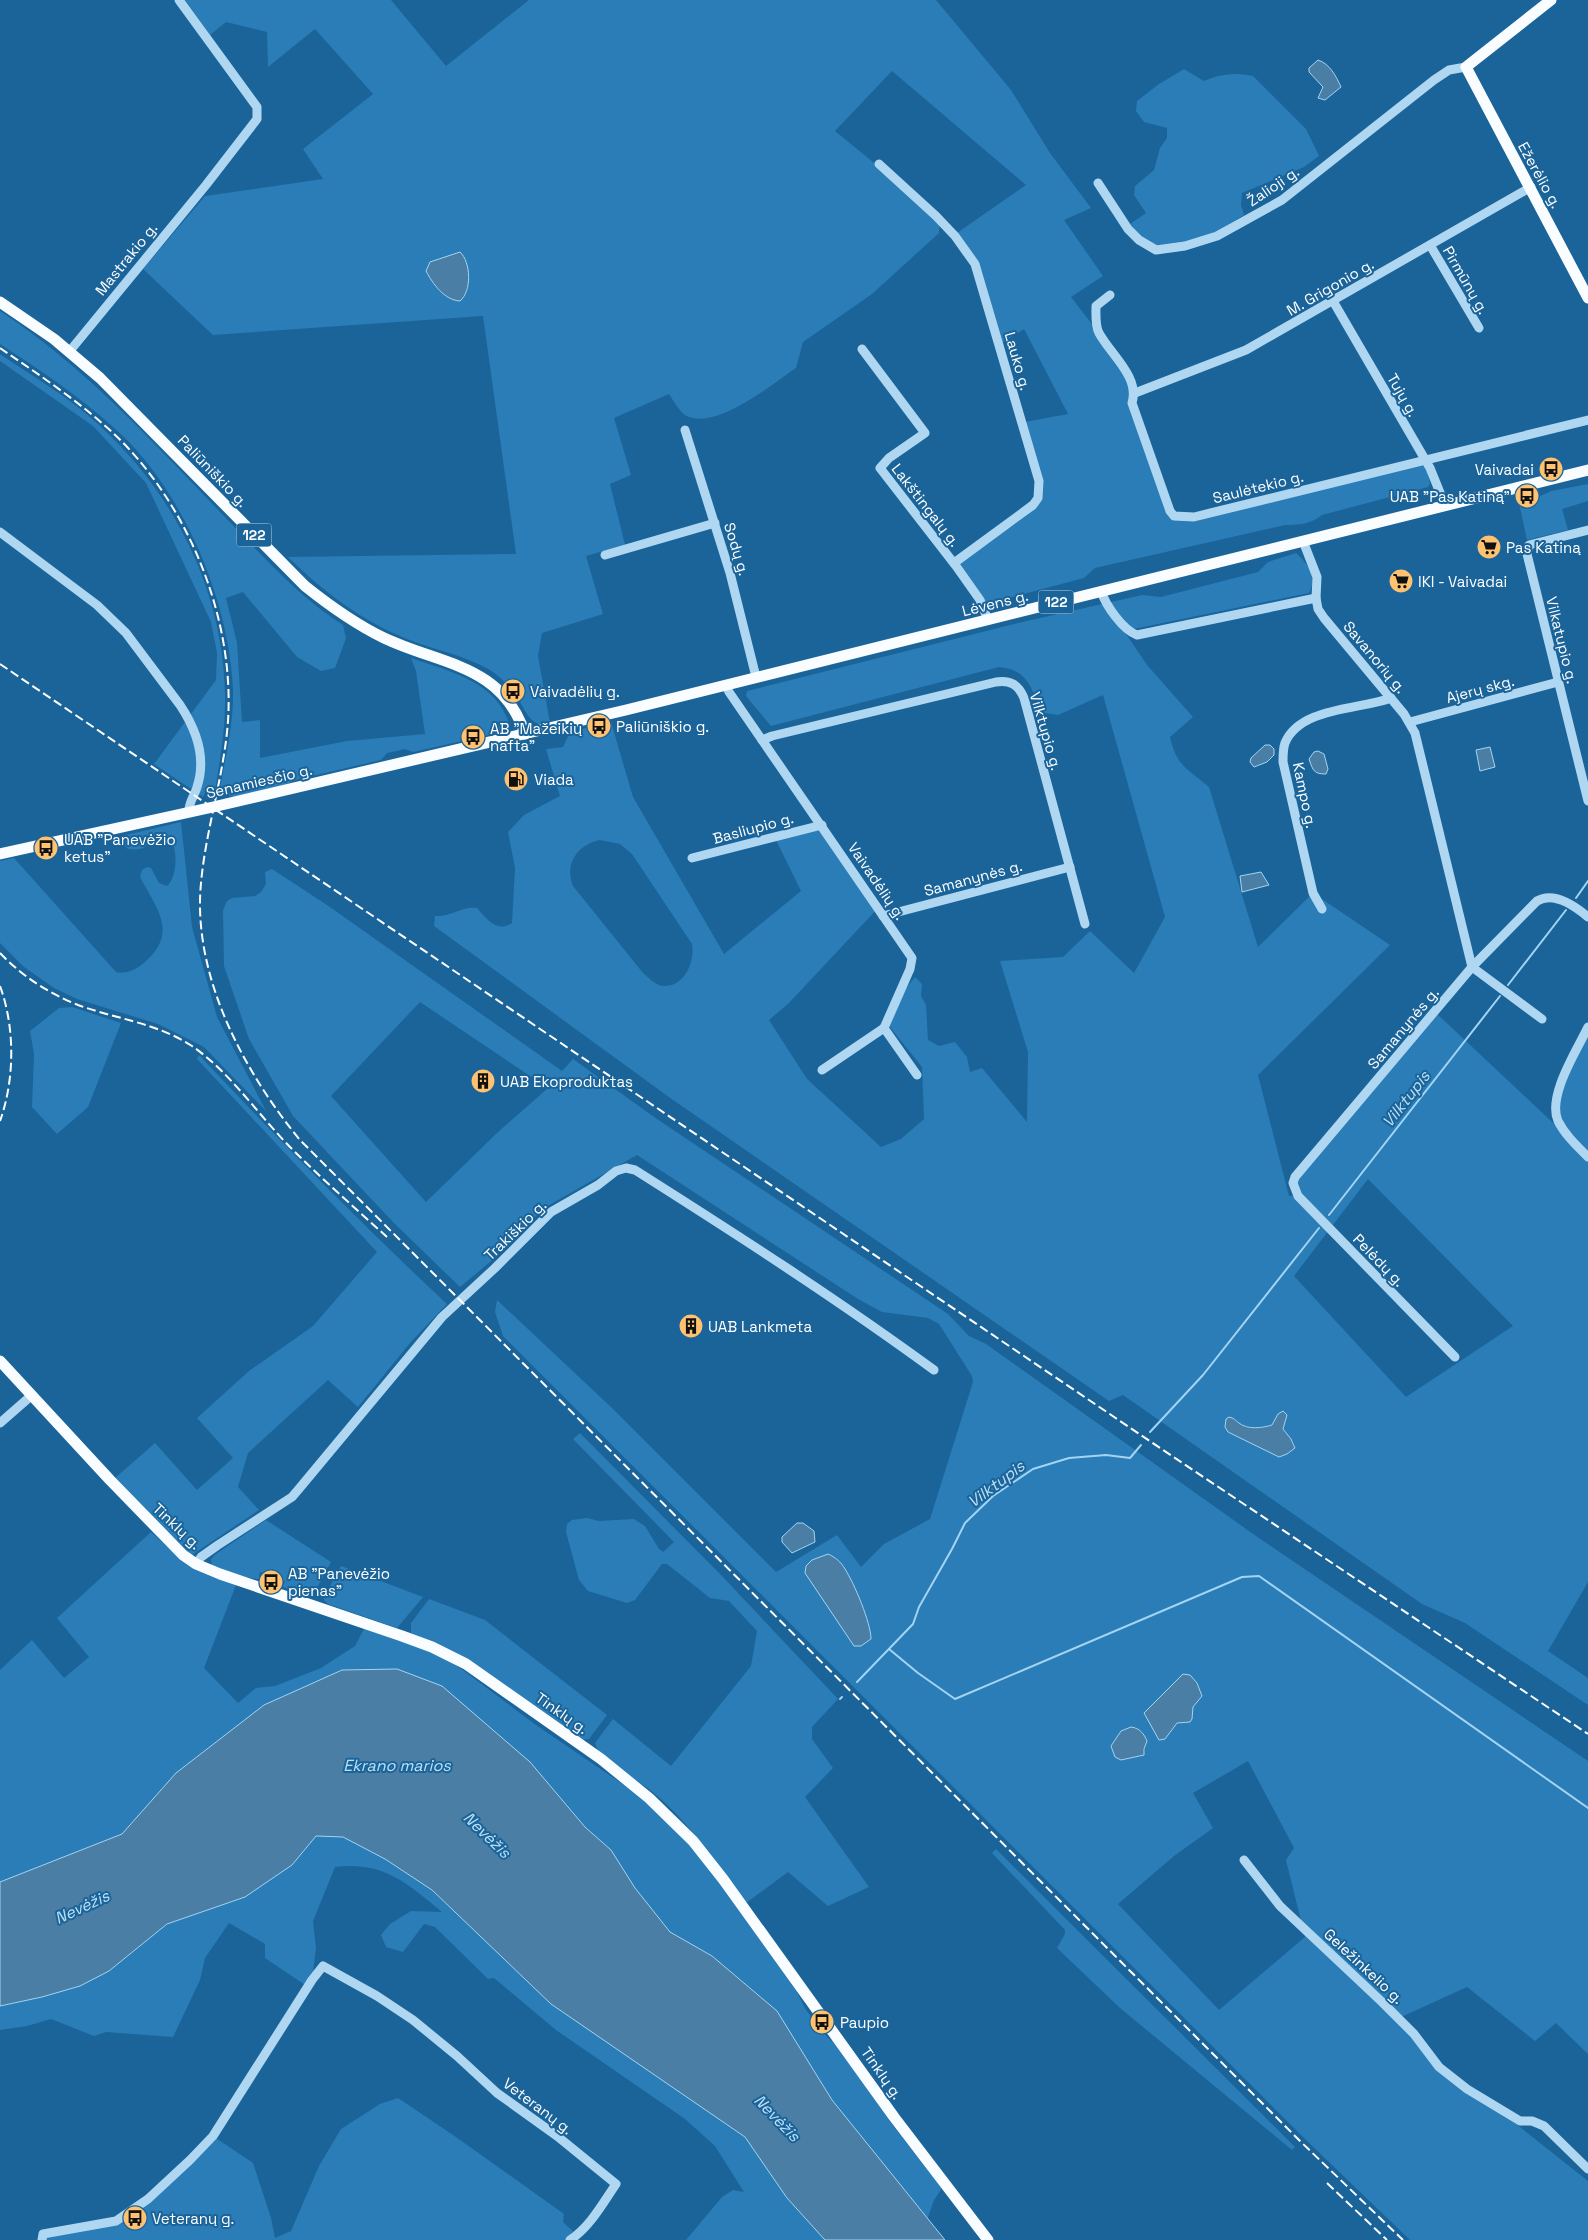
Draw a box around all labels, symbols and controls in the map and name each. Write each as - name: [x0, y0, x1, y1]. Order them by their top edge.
- street label: Ežerėlio g.: [1514, 138, 1566, 212]
- street label: Žalioji g.: [1243, 162, 1303, 210]
- street label: Mastrakio g.: [91, 219, 161, 299]
- street label: Pirmūnų g.: [1439, 242, 1493, 318]
- street label: M. Grigonio g.: [1283, 254, 1377, 320]
- street label: Lauko g.: [1001, 330, 1035, 392]
- street label: Tujų g.: [1383, 370, 1423, 420]
- street label: Paliūniškio g.: [174, 431, 252, 511]
- bus stop icon: Vaivadai: [1538, 456, 1564, 482]
- street label: Lakštingalų g.: [888, 460, 964, 550]
- place label: Vaivadai: [1475, 460, 1534, 479]
- street label: Saulėtekio g.: [1211, 467, 1305, 507]
- bus stop icon: UAB "Pas Katiną": [1514, 483, 1540, 509]
- place label: UAB "Pas Katiną": [1390, 487, 1510, 506]
- street label: Sodų g.: [720, 520, 754, 578]
- road number: 122: [236, 524, 272, 546]
- supermarket icon: Pas Katiną: [1476, 534, 1502, 560]
- place label: Pas Katiną: [1506, 538, 1581, 557]
- supermarket icon: IKI - Vaivadai: [1388, 568, 1414, 594]
- place label: IKI - Vaivadai: [1418, 572, 1507, 591]
- street label: Lėvens g.: [960, 586, 1030, 620]
- road number: 122: [1038, 590, 1074, 614]
- street label: Vilkatupio g.: [1542, 595, 1582, 685]
- street label: Savanorių g.: [1339, 617, 1411, 697]
- street label: Ajerų skg.: [1444, 671, 1516, 707]
- bus stop icon: Vaivadėlių g.: [500, 678, 526, 704]
- place label: Vaivadėlių g.: [530, 682, 620, 701]
- street label: Vilktupio g.: [1026, 690, 1066, 772]
- bus stop icon: Paliūniškio g.: [586, 713, 612, 739]
- place label: Paliūniškio g.: [616, 717, 709, 736]
- place label: AB "Mažeikių nafta": [490, 719, 582, 755]
- bus stop icon: AB "Mažeikių nafta": [460, 724, 486, 750]
- street label: Senamiesčio g.: [204, 760, 314, 802]
- street label: Kampo g.: [1289, 760, 1321, 830]
- fuel station icon: Viada: [503, 766, 529, 792]
- place label: Viada: [534, 770, 574, 789]
- street label: Basliupio g.: [711, 808, 795, 848]
- place label: UAB "Panevėžio ketus": [64, 830, 176, 866]
- bus stop icon: UAB "Panevėžio ketus": [33, 835, 59, 861]
- street label: Vaivadėlių g.: [844, 839, 910, 923]
- street label: Samanynės g.: [922, 856, 1024, 900]
- street label: Samanynės g.: [1363, 983, 1443, 1073]
- water label: Vilktupis: [1377, 1066, 1435, 1132]
- building icon: UAB Ekoproduktas: [470, 1068, 496, 1094]
- place label: UAB Ekoproduktas: [500, 1072, 633, 1091]
- street label: Trakiškio g.: [480, 1195, 550, 1265]
- street label: Pelėdų g.: [1349, 1230, 1409, 1290]
- building icon: UAB Lankmeta: [678, 1313, 704, 1339]
- place label: UAB Lankmeta: [708, 1317, 812, 1336]
- water label: Vilktupis: [963, 1455, 1029, 1512]
- street label: Tinklų g.: [149, 1499, 205, 1553]
- place label: AB "Panevėžio pienas": [288, 1564, 390, 1600]
- bus stop icon: AB "Panevėžio pienas": [258, 1569, 284, 1595]
- street label: Tinklų g.: [532, 1688, 592, 1738]
- water label: Ekrano marios: [343, 1755, 451, 1776]
- water label: Nevėžis: [459, 1807, 516, 1863]
- water label: Nevėžis: [51, 1885, 113, 1929]
- street label: Geležinkelio g.: [1320, 1924, 1408, 2008]
- bus stop icon: Paupio: [809, 2009, 835, 2035]
- place label: Paupio: [840, 2013, 889, 2032]
- street label: Tinklų g.: [857, 2043, 907, 2103]
- street label: Veteranų g.: [499, 2074, 577, 2138]
- water label: Nevėžis: [749, 2090, 805, 2147]
- bus stop icon: Veteranų g.: [122, 2205, 148, 2231]
- place label: Veteranų g.: [152, 2209, 234, 2228]

